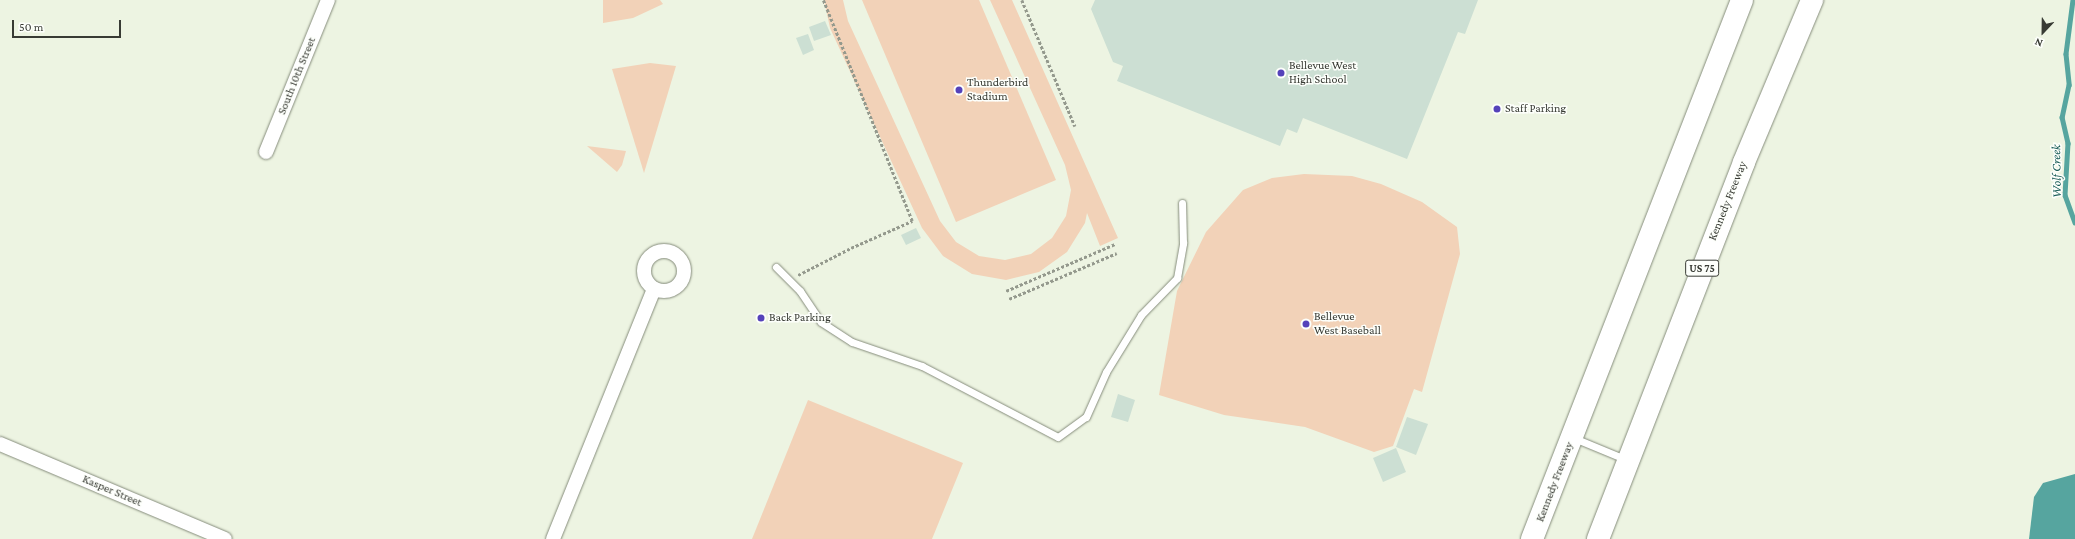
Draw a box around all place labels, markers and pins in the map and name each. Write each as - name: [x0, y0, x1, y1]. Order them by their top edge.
- place label: Bellevue West High School: [1289, 59, 1356, 87]
- marker: Bellevue West High School: [1276, 68, 1286, 78]
- place label: Thunderbird Stadium: [967, 76, 1028, 104]
- marker: Thunderbird Stadium: [954, 85, 964, 95]
- place label: Staff Parking: [1505, 102, 1566, 116]
- marker: Staff Parking: [1492, 104, 1502, 114]
- place label: Bellevue West Baseball: [1314, 310, 1381, 338]
- place label: Back Parking: [769, 311, 831, 325]
- marker: Back Parking: [756, 313, 766, 323]
- marker: Bellevue West Baseball: [1301, 319, 1311, 329]

